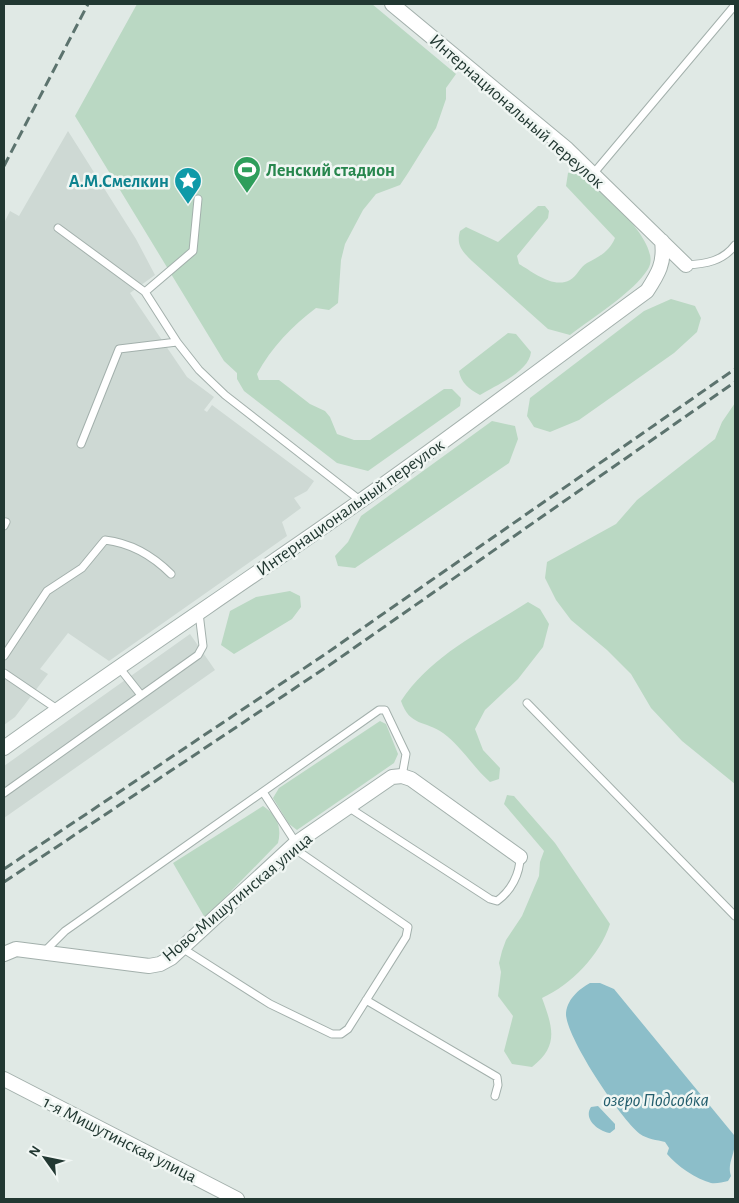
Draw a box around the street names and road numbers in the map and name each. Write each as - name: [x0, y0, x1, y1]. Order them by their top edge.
- street label: Интернациональный переулок: [426, 31, 608, 193]
- street label: Интернациональный переулок: [253, 436, 448, 580]
- street label: Ново-Мишутинская улица: [159, 830, 316, 966]
- street label: 1-я Мишутинская улица: [40, 1093, 199, 1186]

